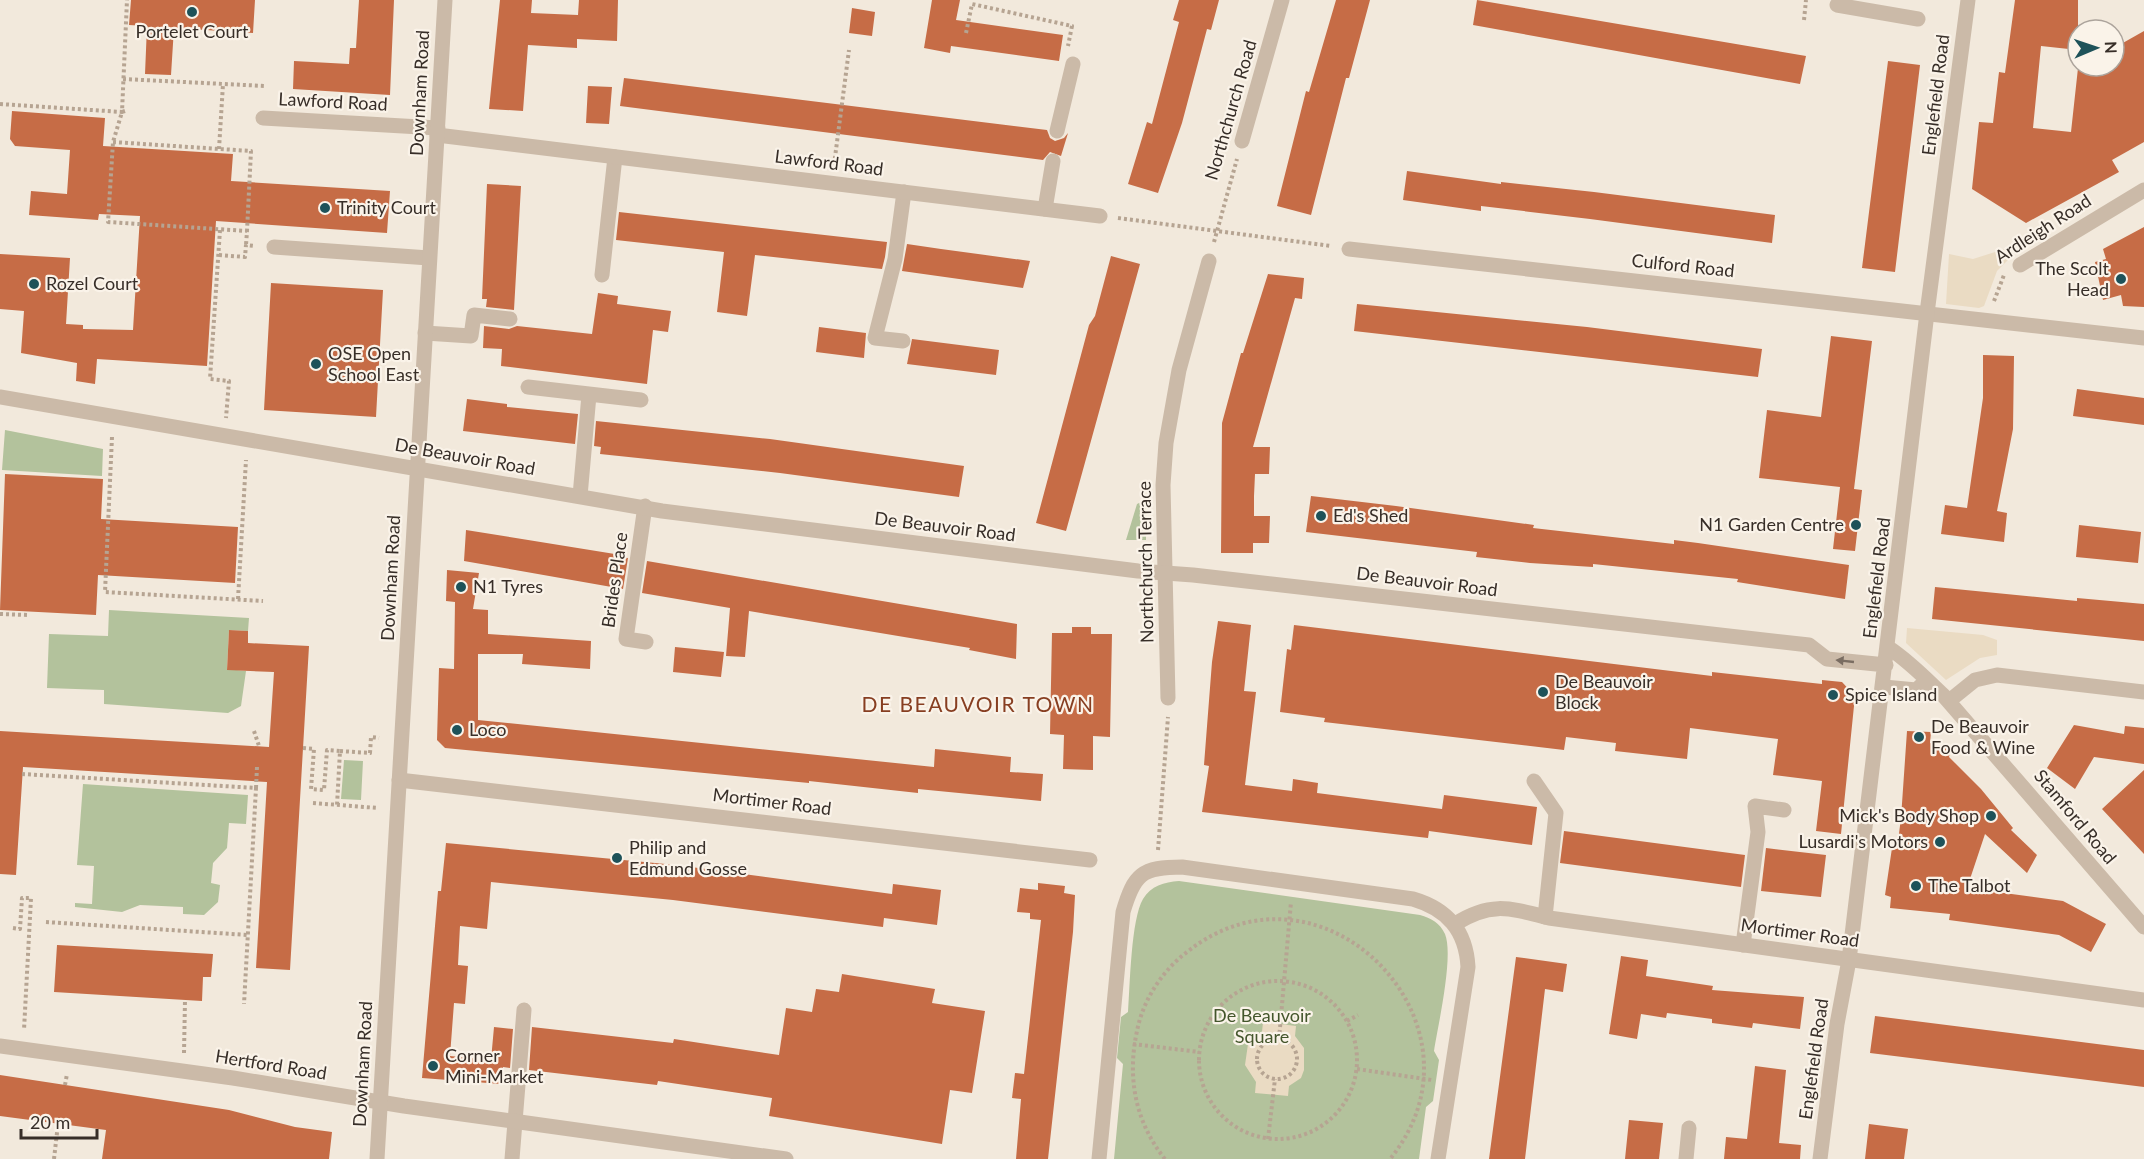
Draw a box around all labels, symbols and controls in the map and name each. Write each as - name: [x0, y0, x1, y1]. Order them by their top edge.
- marker: Portelet Court: [185, 5, 199, 19]
- north arrow: [2066, 18, 2126, 78]
- place label: Portelet Court: [136, 20, 249, 42]
- street label: Downham Road: [405, 29, 433, 157]
- street label: Englefield Road: [1917, 33, 1953, 157]
- street label: Northchurch Road: [1200, 37, 1261, 182]
- text: N: [2102, 41, 2121, 54]
- street label: Lawford Road: [278, 87, 388, 115]
- street label: Lawford Road: [774, 144, 885, 180]
- street label: Ardleigh Road: [1990, 189, 2095, 267]
- place label: Trinity Court: [337, 196, 436, 218]
- marker: Trinity Court: [318, 201, 332, 215]
- street label: Culford Road: [1631, 249, 1736, 281]
- place label: The Scolt Head: [2035, 257, 2110, 300]
- place label: Rozel Court: [46, 272, 139, 294]
- marker: The Scolt Head: [2114, 272, 2128, 286]
- marker: Rozel Court: [27, 277, 41, 291]
- place label: OSE Open School East: [328, 342, 420, 385]
- marker: OSE Open School East: [309, 357, 323, 371]
- street label: De Beauvoir Road: [393, 433, 537, 479]
- street label: Northchurch Terrace: [1133, 481, 1157, 643]
- place label: Ed's Shed: [1333, 504, 1408, 526]
- street label: De Beauvoir Road: [873, 506, 1017, 546]
- marker: Ed's Shed: [1314, 509, 1328, 523]
- place label: N1 Garden Centre: [1699, 513, 1844, 535]
- street label: Downham Road: [376, 514, 404, 642]
- street label: Englefield Road: [1858, 516, 1894, 640]
- marker: N1 Garden Centre: [1849, 518, 1863, 532]
- street label: Brides Place: [596, 531, 632, 629]
- street label: De Beauvoir Road: [1355, 561, 1499, 601]
- place label: N1 Tyres: [473, 575, 543, 597]
- marker: N1 Tyres: [454, 580, 468, 594]
- one-way arrow: [1836, 656, 1855, 666]
- place label: De Beauvoir Block: [1555, 670, 1653, 713]
- place label: Spice Island: [1845, 683, 1937, 705]
- marker: De Beauvoir Block: [1536, 685, 1550, 699]
- marker: Spice Island: [1826, 688, 1840, 702]
- district label: DE BEAUVOIR TOWN: [862, 691, 1094, 716]
- place label: De Beauvoir Food & Wine: [1931, 715, 2035, 758]
- place label: Loco: [469, 718, 506, 740]
- marker: Loco: [450, 723, 464, 737]
- marker: De Beauvoir Food & Wine: [1912, 730, 1926, 744]
- street label: Stamford Road: [2030, 765, 2122, 868]
- street label: Mortimer Road: [712, 783, 833, 819]
- place label: Mick's Body Shop: [1839, 804, 1979, 826]
- marker: Mick's Body Shop: [1984, 809, 1998, 823]
- place label: Lusardi's Motors: [1799, 830, 1928, 852]
- marker: Lusardi's Motors: [1933, 835, 1947, 849]
- place label: Philip and Edmund Gosse: [629, 836, 747, 879]
- marker: Philip and Edmund Gosse: [610, 851, 624, 865]
- place label: The Talbot: [1928, 874, 2011, 896]
- marker: The Talbot: [1909, 879, 1923, 893]
- street label: Mortimer Road: [1740, 913, 1861, 951]
- street label: Englefield Road: [1794, 997, 1832, 1121]
- street label: Downham Road: [348, 1000, 376, 1128]
- park label: De Beauvoir Square: [1213, 1004, 1311, 1047]
- street label: Hertford Road: [214, 1044, 328, 1084]
- place label: Corner Mini-Market: [445, 1044, 544, 1087]
- marker: Corner Mini-Market: [426, 1059, 440, 1073]
- scale bar: [21, 1102, 98, 1140]
- text: 20 m: [30, 1111, 70, 1133]

